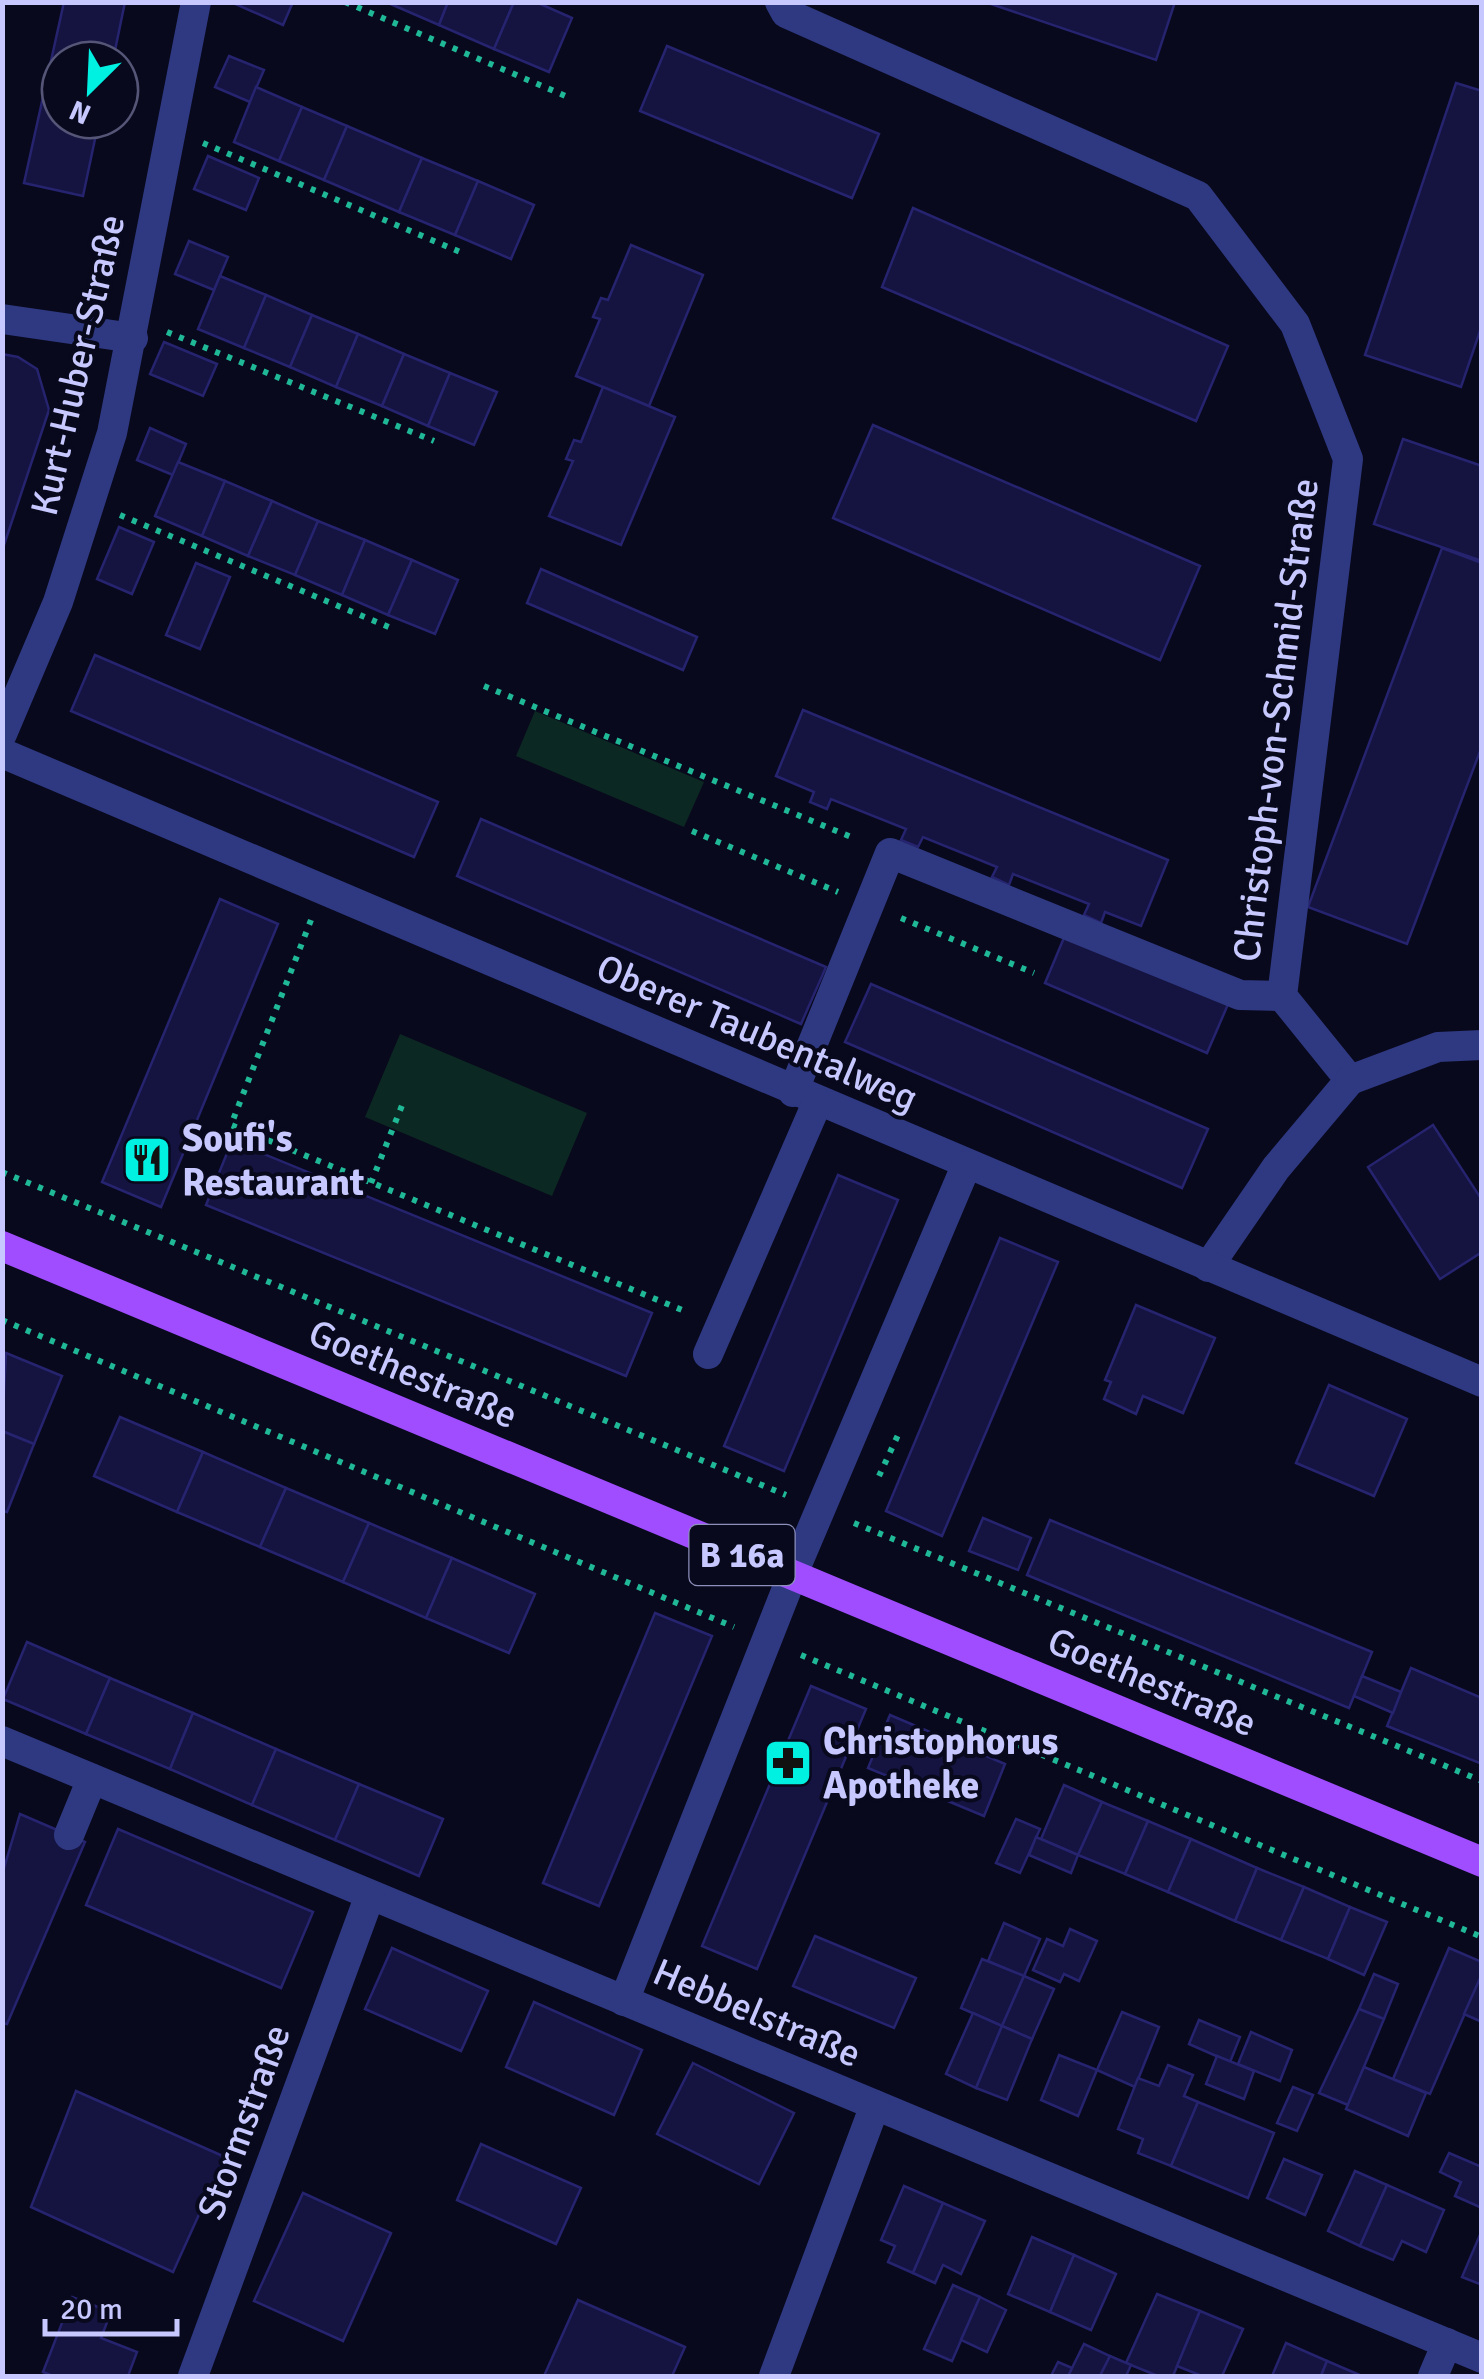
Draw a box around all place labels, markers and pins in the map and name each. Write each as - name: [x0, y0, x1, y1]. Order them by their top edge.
- place label: Soufi's Restaurant: [182, 1115, 364, 1206]
- restaurant icon: Soufi's Restaurant: [121, 1134, 173, 1186]
- place label: Christophorus Apotheke: [823, 1718, 1058, 1809]
- pharmacy icon: Christophorus Apotheke: [762, 1737, 814, 1789]

